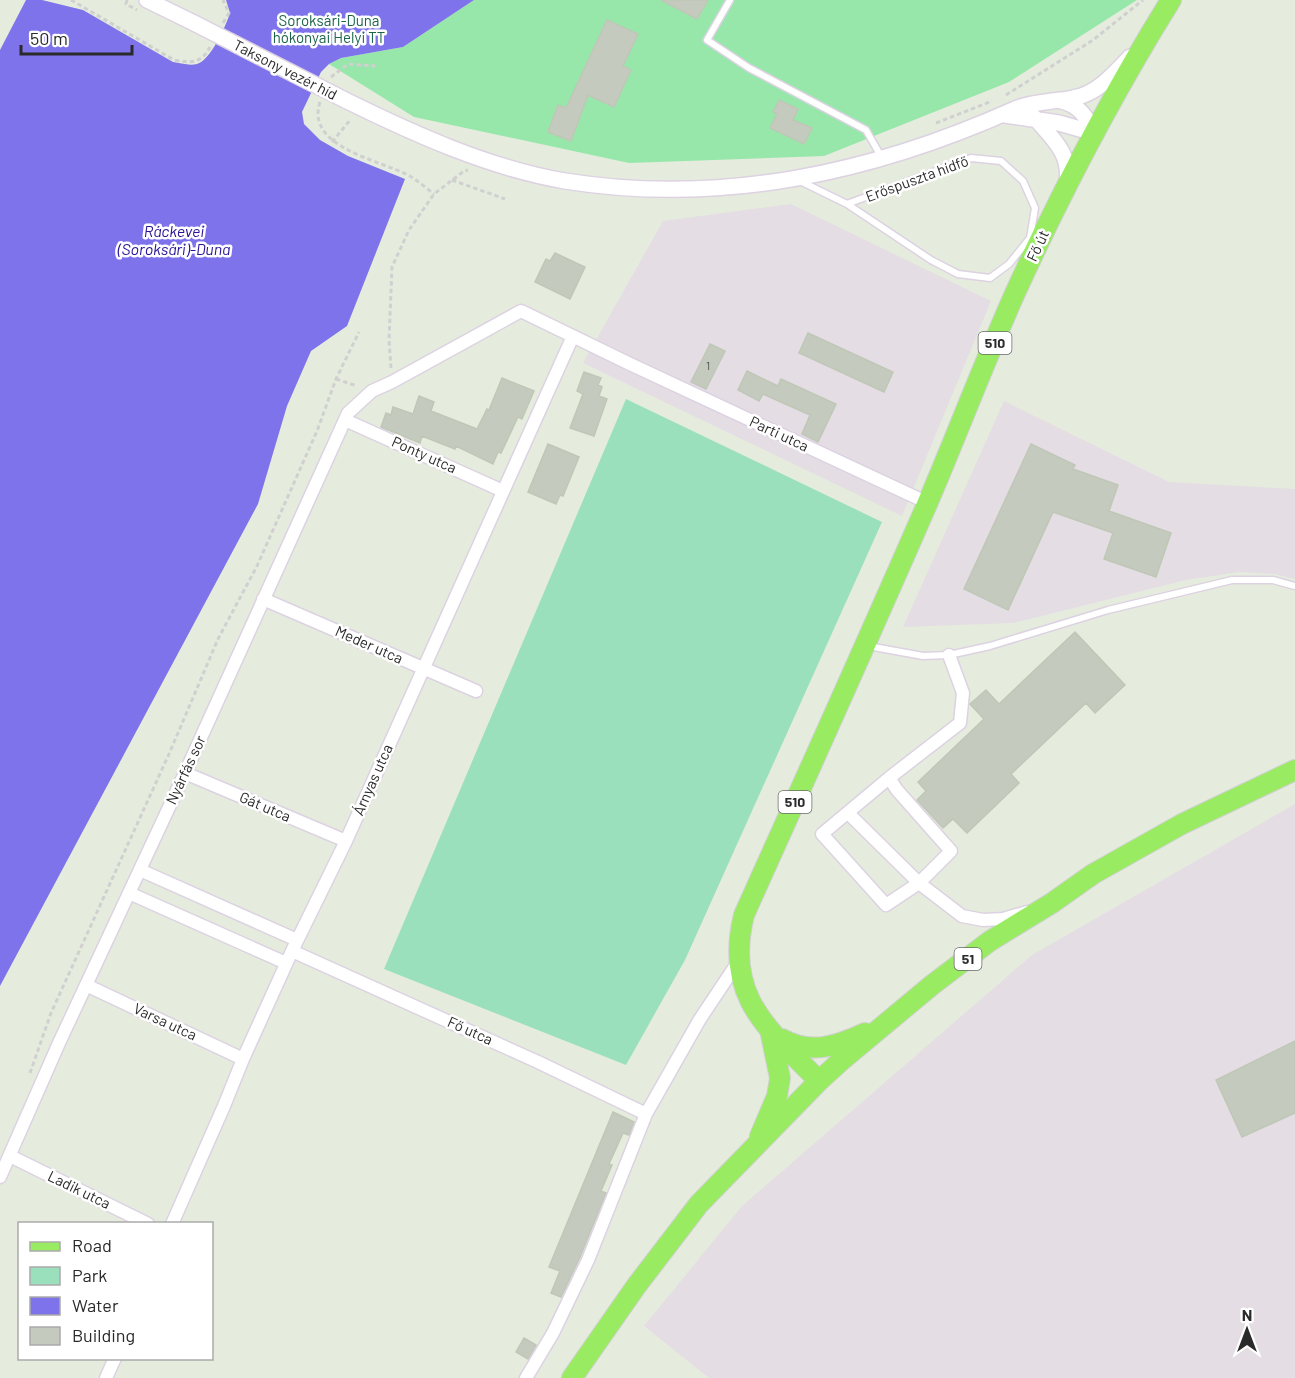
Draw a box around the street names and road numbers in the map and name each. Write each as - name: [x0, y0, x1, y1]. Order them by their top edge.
- street label: Taksony vezér híd: [231, 35, 340, 103]
- street label: Erőspuszta hídfő: [863, 151, 971, 205]
- street label: Fő út: [1022, 227, 1052, 264]
- road number: 510: [978, 332, 1012, 354]
- street label: Parti utca: [747, 412, 812, 455]
- street label: Ponty utca: [389, 432, 460, 476]
- street label: Meder utca: [333, 621, 406, 667]
- street label: Nyárfás sor: [161, 732, 209, 807]
- street label: Árnyas utca: [348, 741, 396, 818]
- street label: Gát utca: [237, 787, 294, 825]
- road number: 510: [778, 791, 812, 813]
- road number: 51: [954, 948, 982, 970]
- street label: Varsa utca: [131, 999, 200, 1044]
- street label: Fő utca: [445, 1012, 496, 1048]
- street label: Ladik utca: [45, 1166, 114, 1212]

